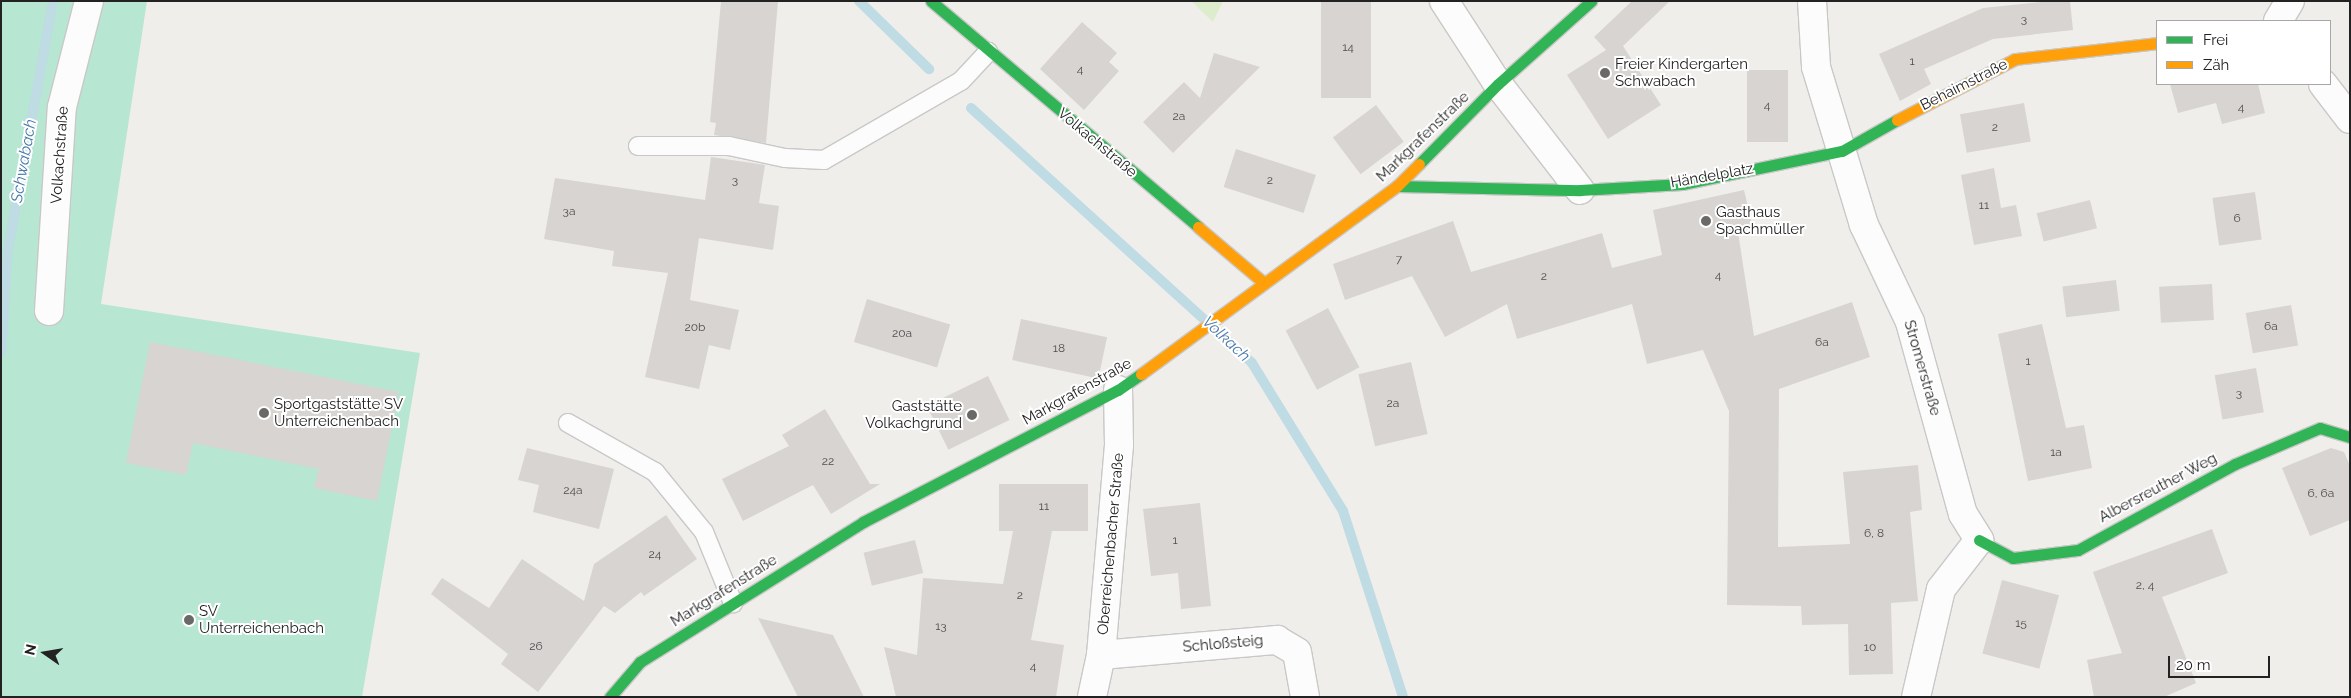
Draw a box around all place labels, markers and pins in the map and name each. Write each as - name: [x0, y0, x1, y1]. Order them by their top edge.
- place label: Freier Kindergarten Schwabach: [1615, 55, 1748, 90]
- marker: Freier Kindergarten Schwabach: [1599, 67, 1611, 79]
- place label: Gasthaus Spachmüller: [1716, 203, 1804, 238]
- marker: Gasthaus Spachmüller: [1700, 215, 1712, 227]
- place label: Sportgaststätte SV Unterreichenbach: [274, 395, 403, 430]
- place label: Gaststätte Volkachgrund: [865, 397, 962, 432]
- marker: Sportgaststätte SV Unterreichenbach: [258, 407, 270, 419]
- marker: Gaststätte Volkachgrund: [966, 409, 978, 421]
- place label: SV Unterreichenbach: [199, 602, 324, 637]
- marker: SV Unterreichenbach: [183, 614, 195, 626]

